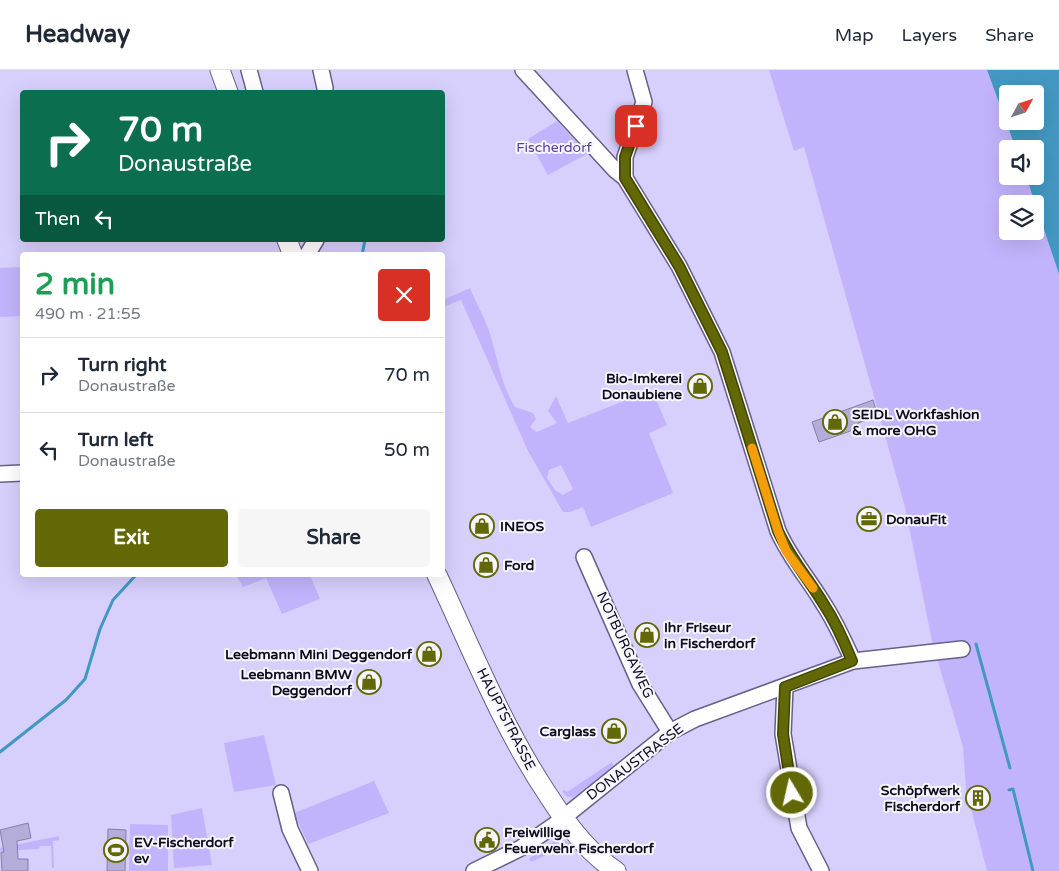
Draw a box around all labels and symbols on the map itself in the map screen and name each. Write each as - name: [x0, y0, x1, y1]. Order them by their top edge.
- north arrow: [999, 85, 1044, 130]
- pin: [615, 105, 657, 147]
- park label: Fischerdorf: [516, 139, 592, 156]
- place label: Bio-Imkerei Donaubiene: [602, 370, 682, 403]
- shop icon: Bio-Imkerei Donaubiene: [687, 373, 713, 399]
- place label: SEIDL Workfashion & more OHG: [852, 406, 980, 439]
- shop icon: SEIDL Workfashion & more OHG: [822, 409, 848, 435]
- office icon: DonauFit: [856, 506, 882, 532]
- place label: DonauFit: [886, 511, 947, 528]
- shop icon: INEOS: [469, 513, 495, 539]
- place label: INEOS: [500, 518, 544, 535]
- shop icon: Ford: [473, 552, 499, 578]
- place label: Ford: [504, 557, 535, 574]
- street label: NOTBURGAWEG: [593, 589, 657, 701]
- place label: Ihr Friseur in Fischerdorf: [664, 619, 756, 652]
- shop icon: Ihr Friseur in Fischerdorf: [634, 622, 660, 648]
- shop icon: Leebmann Mini Deggendorf: [416, 641, 442, 667]
- place label: Leebmann Mini Deggendorf: [225, 646, 413, 663]
- street label: HAUPTSTRASSE: [473, 665, 539, 773]
- place label: Leebmann BMW Deggendorf: [240, 666, 353, 699]
- shop icon: Leebmann BMW Deggendorf: [356, 669, 382, 695]
- shop icon: Carglass: [601, 718, 627, 744]
- street label: DONAUSTRASSE: [583, 720, 687, 804]
- place label: Carglass: [540, 723, 596, 740]
- position arrow: [765, 766, 817, 818]
- place label: Schöpfwerk Fischerdorf: [881, 782, 961, 815]
- building icon: Schöpfwerk Fischerdorf: [965, 785, 991, 811]
- place label: Freiwillige Feuerwehr Fischerdorf: [504, 824, 654, 857]
- public building icon: Freiwillige Feuerwehr Fischerdorf: [474, 827, 500, 853]
- place label: EV-Fischerdorf ev: [134, 834, 234, 867]
- sports icon: EV-Fischerdorf ev: [103, 837, 129, 863]

